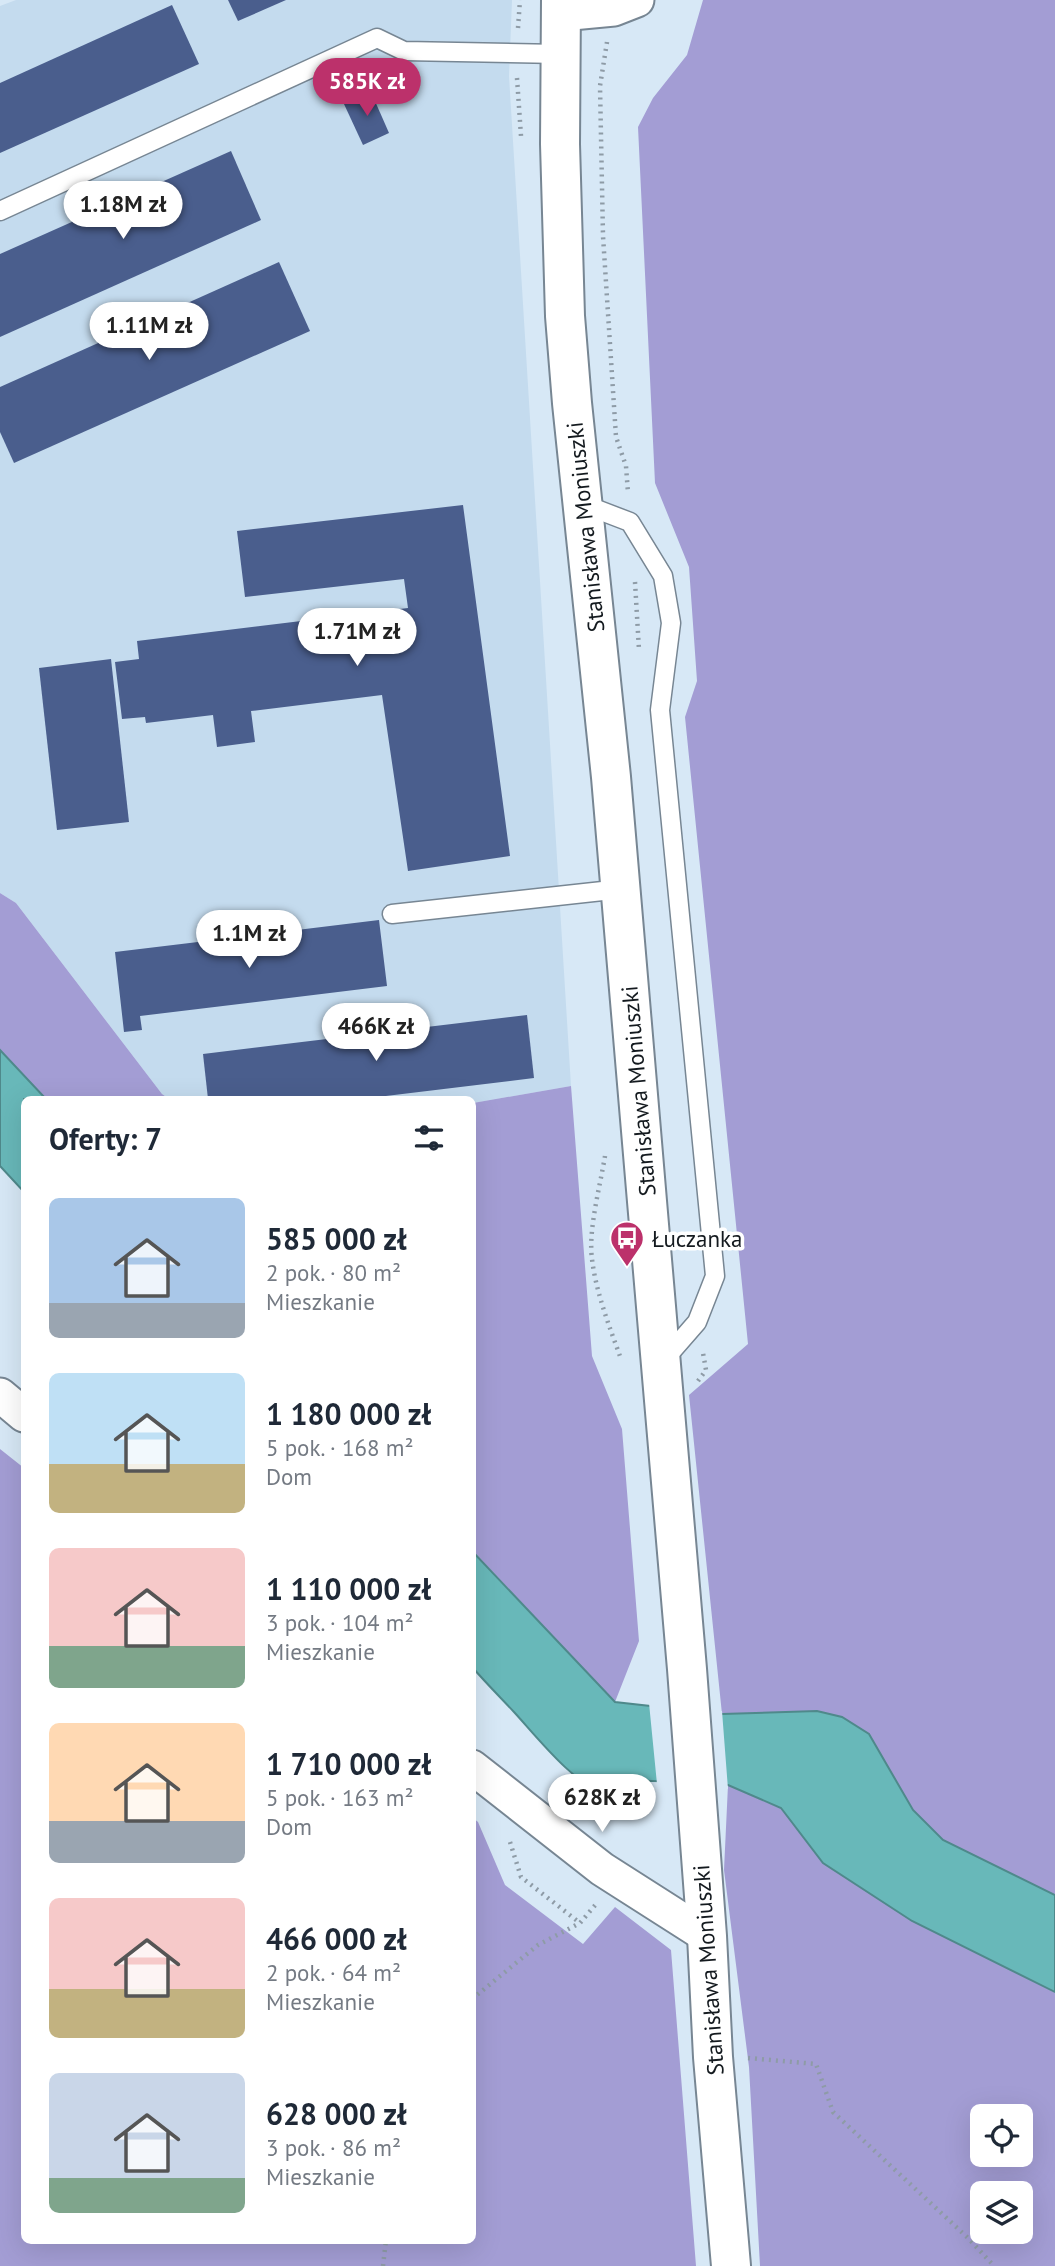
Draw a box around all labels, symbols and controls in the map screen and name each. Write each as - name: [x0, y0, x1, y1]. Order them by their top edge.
- pin: 585K zł: [302, 58, 432, 118]
- text: 585K zł: [329, 66, 405, 95]
- pin: 1.18M zł: [51, 182, 195, 241]
- text: 1.18M zł: [80, 189, 166, 218]
- pin: 1.11M zł: [77, 302, 221, 362]
- text: 1.11M zł: [106, 310, 192, 339]
- street label: Stanisława Moniuszki: [560, 420, 610, 634]
- pin: 1.71M zł: [285, 608, 429, 668]
- text: 1.71M zł: [314, 616, 400, 645]
- pin: 1.1M zł: [184, 911, 314, 970]
- text: 1.1M zł: [212, 918, 286, 947]
- street label: Stanisława Moniuszki: [614, 985, 662, 1197]
- pin: 466K zł: [311, 1004, 441, 1063]
- text: 466K zł: [338, 1011, 414, 1040]
- text: Oferty: 7: [49, 1119, 162, 1158]
- icon: filters: [410, 1119, 448, 1157]
- text: 585 000 zł: [266, 1219, 407, 1258]
- bus stop icon: Łuczanka: [608, 1219, 646, 1268]
- place label: Łuczanka: [652, 1224, 743, 1253]
- icon: home: [105, 1226, 189, 1310]
- text: 2 pok. · 80 m²: [266, 1258, 401, 1287]
- text: Mieszkanie: [266, 1287, 375, 1316]
- text: 1 180 000 zł: [266, 1394, 431, 1433]
- icon: home: [105, 1401, 189, 1485]
- text: 5 pok. · 168 m²: [266, 1433, 414, 1462]
- text: Dom: [266, 1462, 312, 1491]
- text: 1 110 000 zł: [266, 1569, 431, 1608]
- icon: home: [105, 1576, 189, 1660]
- text: 3 pok. · 104 m²: [266, 1608, 414, 1637]
- text: Mieszkanie: [266, 1637, 375, 1666]
- text: 1 710 000 zł: [266, 1744, 431, 1783]
- icon: home: [105, 1751, 189, 1835]
- pin: 628K zł: [537, 1774, 667, 1834]
- text: 628K zł: [564, 1782, 640, 1811]
- text: 5 pok. · 163 m²: [266, 1783, 414, 1812]
- text: Dom: [266, 1812, 312, 1841]
- street label: Stanisława Moniuszki: [686, 1864, 730, 2076]
- text: 466 000 zł: [266, 1919, 407, 1958]
- icon: home: [105, 1926, 189, 2010]
- text: 2 pok. · 64 m²: [266, 1958, 401, 1987]
- text: Mieszkanie: [266, 1987, 375, 2016]
- text: 628 000 zł: [266, 2094, 407, 2133]
- icon: home: [105, 2101, 189, 2185]
- map controls: [970, 2104, 1033, 2244]
- button: locate: [970, 2104, 1033, 2167]
- text: 3 pok. · 86 m²: [266, 2133, 401, 2162]
- text: Mieszkanie: [266, 2162, 375, 2191]
- button: layers: [970, 2181, 1033, 2244]

